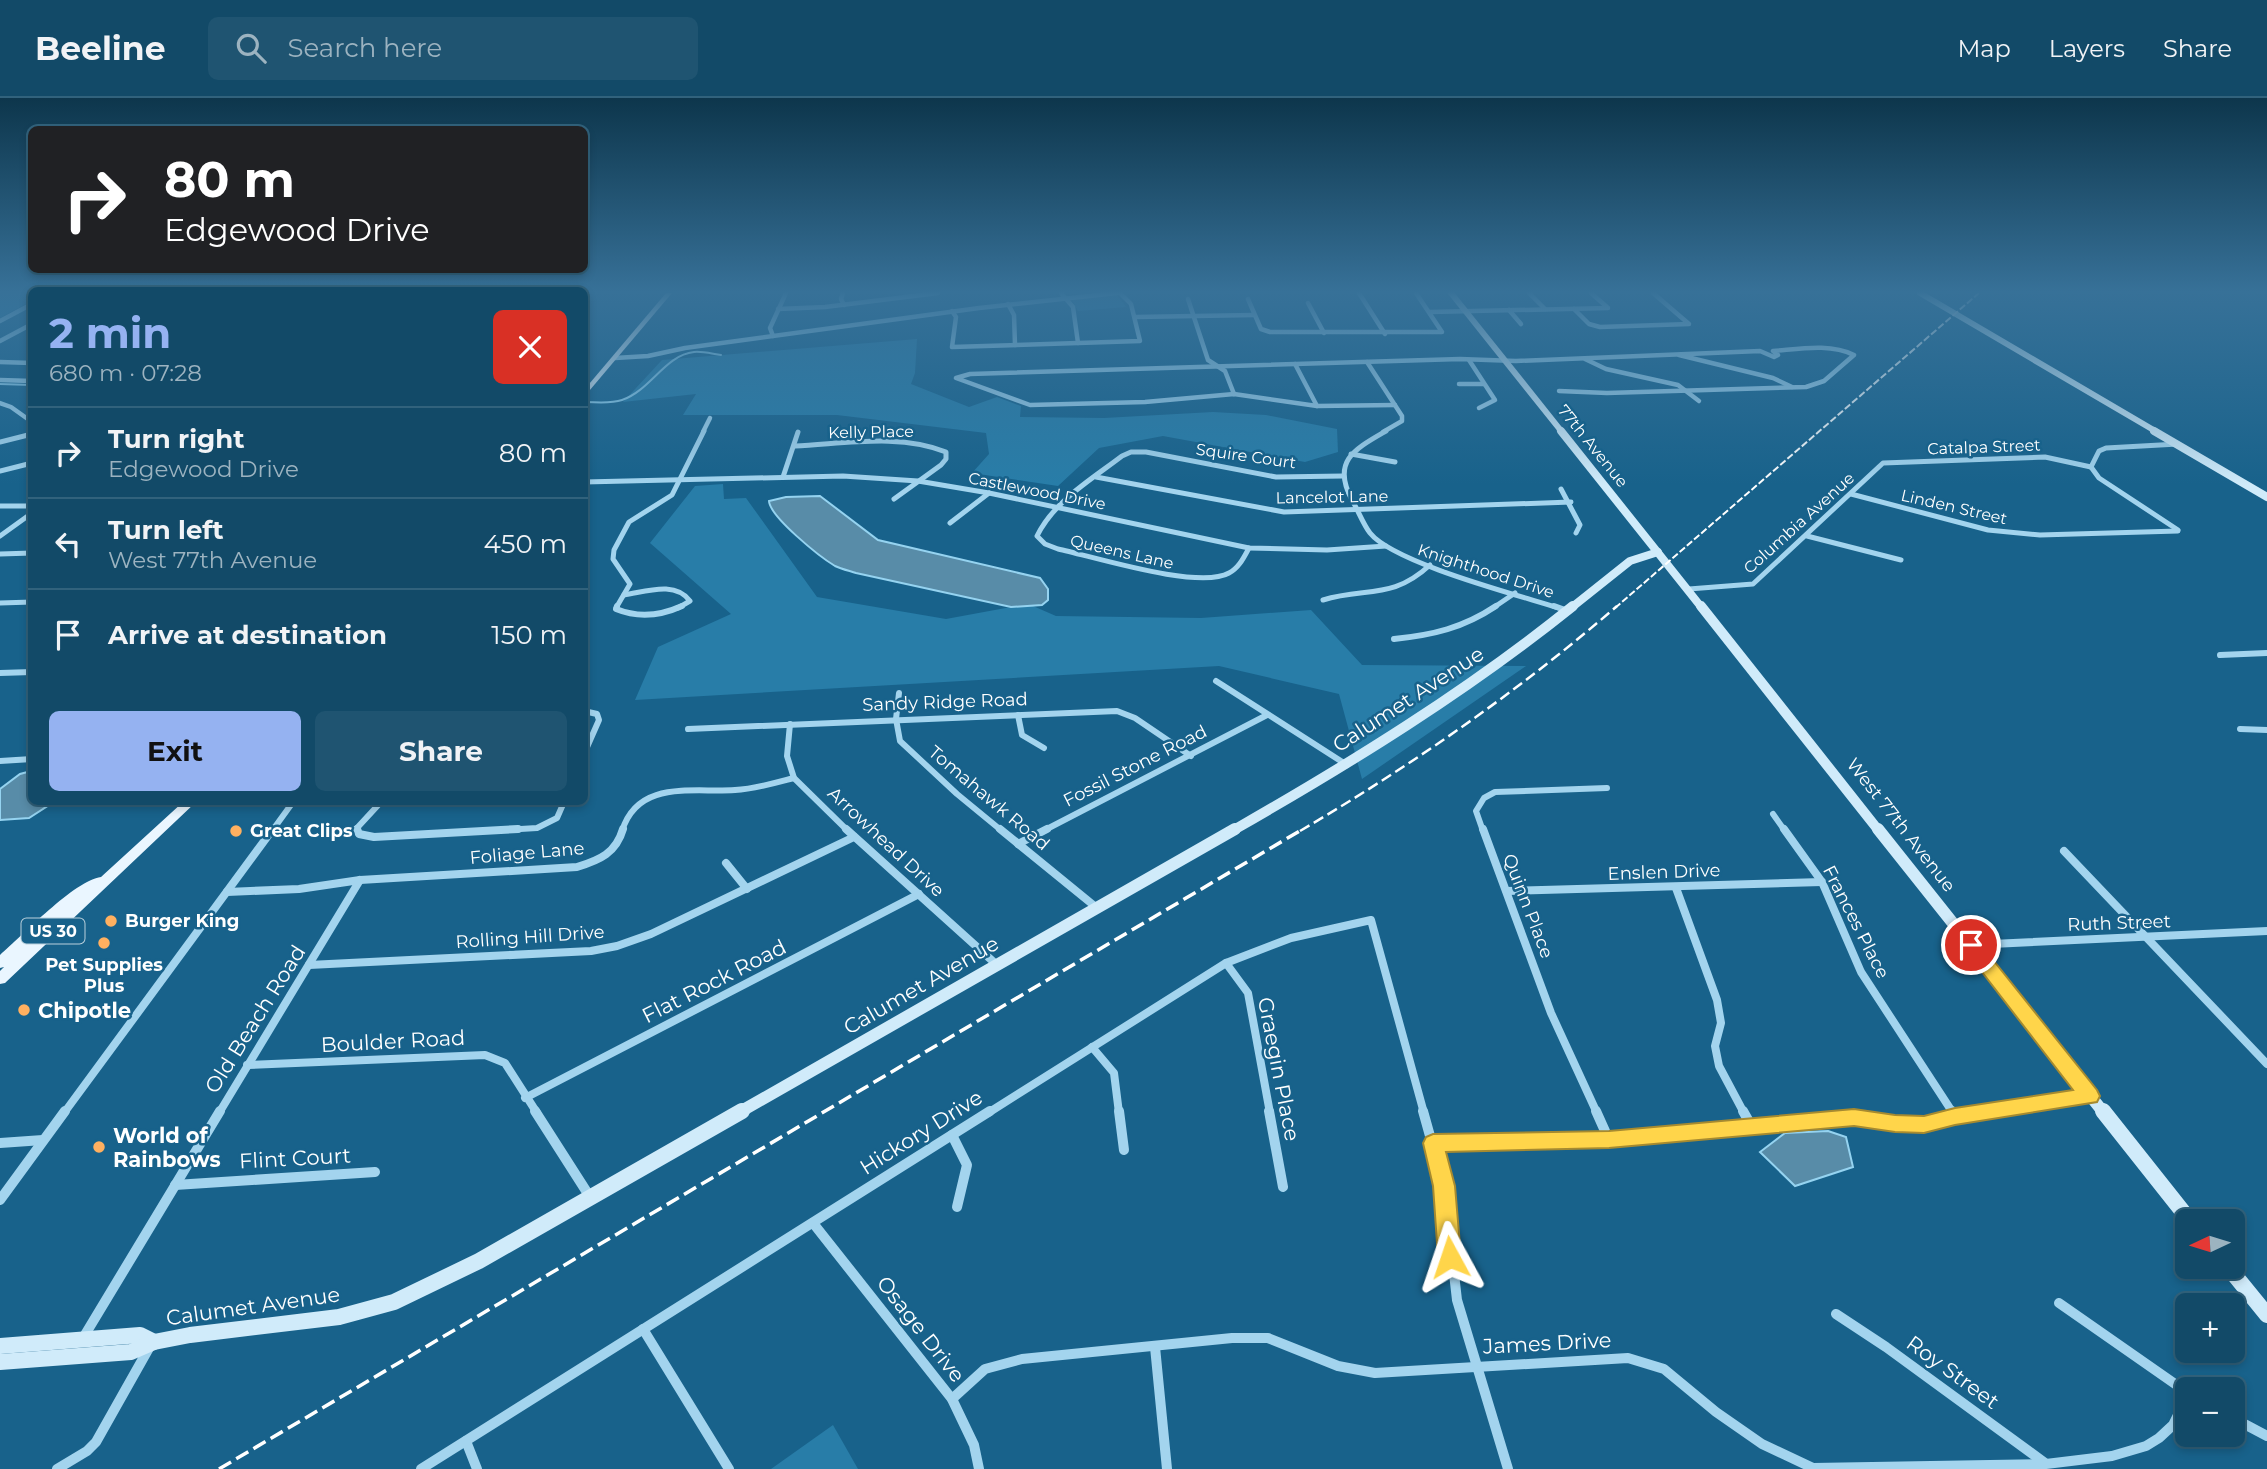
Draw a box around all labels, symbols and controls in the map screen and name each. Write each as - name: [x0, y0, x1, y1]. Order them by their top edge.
- search box: [208, 17, 698, 80]
- text: Beeline: [35, 28, 166, 68]
- icon: search: [232, 29, 270, 67]
- text: Search here: [288, 32, 442, 64]
- text: Map: [1957, 34, 2011, 63]
- text: Layers: [2049, 34, 2125, 63]
- text: Share: [2163, 34, 2232, 63]
- text: 80 m: [164, 150, 295, 209]
- icon: right: [49, 154, 140, 245]
- text: Edgewood Drive: [164, 210, 429, 249]
- text: 2 min: [49, 307, 171, 359]
- button: close: [493, 310, 567, 384]
- text: 680 m · 07:28: [49, 359, 202, 387]
- street label: 77th Avenue: [1554, 401, 1632, 491]
- street label: Kelly Place: [828, 422, 914, 442]
- text: Turn right: [108, 423, 244, 455]
- icon: right: [49, 434, 87, 472]
- street label: Catalpa Street: [1927, 436, 2041, 458]
- text: 80 m: [499, 437, 567, 469]
- street label: Squire Court: [1195, 440, 1298, 472]
- text: Edgewood Drive: [108, 455, 299, 483]
- street label: Castlewood Drive: [967, 468, 1107, 514]
- street label: Columbia Avenue: [1740, 468, 1858, 578]
- street label: Linden Street: [1899, 486, 2009, 529]
- street label: Lancelot Lane: [1276, 487, 1388, 507]
- text: Turn left: [108, 514, 224, 546]
- icon: left: [49, 525, 87, 563]
- text: 450 m: [484, 528, 567, 560]
- street label: Queens Lane: [1068, 531, 1176, 573]
- street label: Knighthood Drive: [1415, 540, 1557, 602]
- text: West 77th Avenue: [108, 546, 317, 574]
- icon: arrive: [49, 616, 87, 654]
- text: Arrive at destination: [108, 619, 387, 651]
- text: 150 m: [491, 619, 567, 651]
- street label: Calumet Avenue: [1328, 641, 1488, 757]
- street label: Sandy Ridge Road: [862, 688, 1028, 716]
- button: Exit: [49, 711, 301, 791]
- button: Share: [315, 711, 567, 791]
- street label: Fossil Stone Road: [1059, 720, 1211, 812]
- street label: Tomahawk Road: [924, 741, 1054, 855]
- street label: West 77th Avenue: [1842, 754, 1960, 896]
- street label: Arrowhead Drive: [823, 782, 949, 902]
- place label: Great Clips: [250, 820, 353, 842]
- marker: Great Clips: [228, 823, 244, 839]
- street label: Foliage Lane: [469, 837, 585, 869]
- street label: Quinn Place: [1498, 851, 1558, 962]
- street label: Enslen Drive: [1607, 859, 1721, 885]
- street label: Frances Place: [1818, 862, 1894, 982]
- place label: Burger King: [125, 910, 239, 932]
- street label: Ruth Street: [2067, 910, 2171, 936]
- marker: Burger King: [103, 913, 119, 929]
- pin: [1941, 915, 2001, 975]
- road number: US 30: [22, 918, 84, 944]
- street label: Rolling Hill Drive: [455, 921, 605, 953]
- icon: arrive: [1952, 926, 1990, 964]
- street label: Calumet Avenue: [839, 930, 1003, 1040]
- street label: Flat Rock Road: [638, 934, 790, 1028]
- marker: Pet Supplies Plus: [96, 935, 112, 951]
- street label: Old Beach Road: [199, 940, 311, 1098]
- place label: Pet Supplies Plus: [45, 954, 163, 997]
- street label: Graegin Place: [1253, 995, 1305, 1143]
- place label: Chipotle: [38, 998, 131, 1023]
- marker: Chipotle: [16, 1002, 32, 1018]
- street label: Boulder Road: [320, 1025, 466, 1057]
- street label: Hickory Drive: [855, 1084, 987, 1180]
- place label: World of Rainbows: [113, 1123, 221, 1172]
- marker: World of Rainbows: [91, 1139, 107, 1155]
- street label: Flint Court: [239, 1143, 351, 1173]
- north arrow: [2175, 1209, 2245, 1279]
- map controls: [2175, 1209, 2245, 1447]
- position arrow: [1413, 1220, 1487, 1294]
- street label: Osage Drive: [872, 1271, 970, 1387]
- street label: Calumet Avenue: [165, 1281, 341, 1331]
- button: +: [2175, 1293, 2245, 1363]
- street label: James Drive: [1481, 1327, 1612, 1359]
- street label: Roy Street: [1902, 1330, 2004, 1414]
- button: −: [2175, 1377, 2245, 1447]

